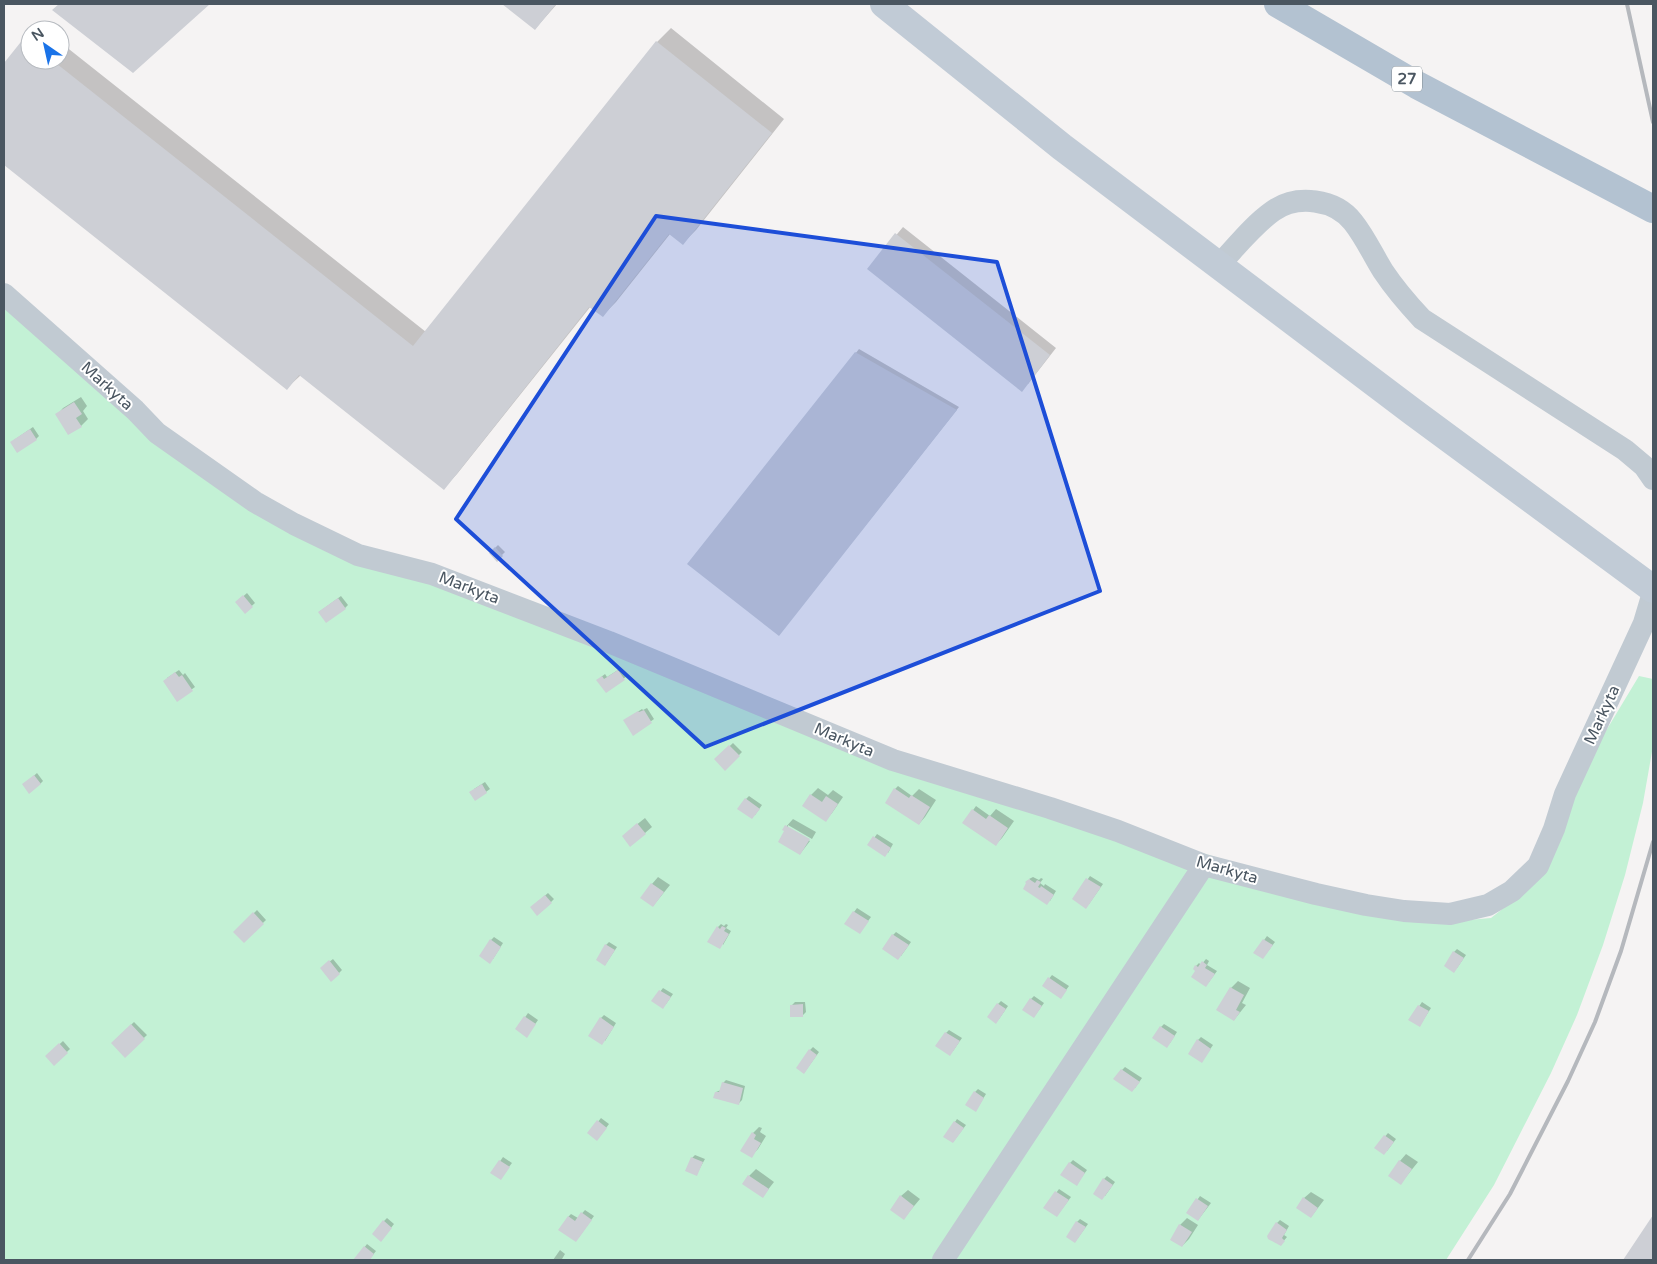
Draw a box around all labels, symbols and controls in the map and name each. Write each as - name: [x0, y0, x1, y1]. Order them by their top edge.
- north arrow: [20, 20, 70, 70]
- text: N: [29, 24, 47, 45]
- road number: 27: [1392, 66, 1422, 92]
- street label: Markyta: [77, 357, 137, 415]
- street label: Markyta: [436, 567, 502, 609]
- street label: Markyta: [1580, 682, 1624, 748]
- street label: Markyta: [811, 718, 877, 762]
- street label: Markyta: [1194, 852, 1260, 888]

